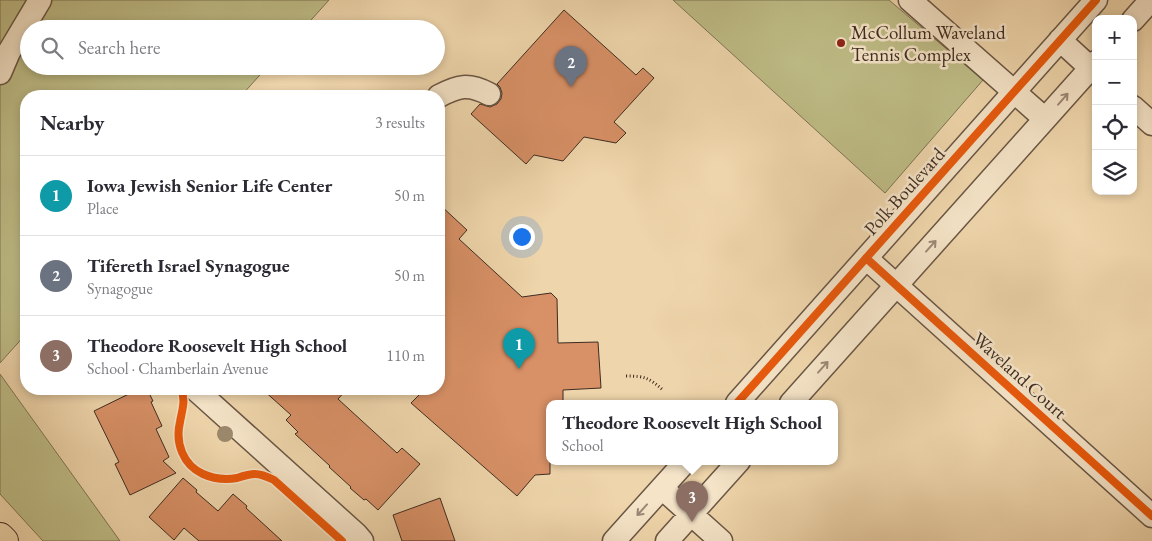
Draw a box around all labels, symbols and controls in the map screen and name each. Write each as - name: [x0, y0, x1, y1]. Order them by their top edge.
- map controls: [1092, 15, 1137, 195]
- button: +: [1092, 15, 1137, 60]
- search box: [20, 20, 445, 75]
- place label: McCollum Waveland Tennis Complex: [851, 20, 1006, 67]
- icon: search: [38, 34, 66, 62]
- text: Search here: [78, 35, 160, 60]
- marker: McCollum Waveland Tennis Complex: [835, 37, 847, 49]
- pin: 2: [555, 46, 587, 87]
- button: −: [1092, 60, 1137, 105]
- one-way arrow: [1057, 92, 1069, 105]
- button: locate: [1092, 105, 1137, 150]
- text: Nearby: [40, 109, 104, 136]
- text: 3 results: [375, 112, 425, 133]
- street label: Polk Boulevard: [858, 142, 951, 241]
- button: layers: [1092, 150, 1137, 195]
- text: Iowa Jewish Senior Life Center: [87, 173, 332, 198]
- text: 1: [52, 185, 60, 206]
- text: 50 m: [394, 185, 425, 206]
- text: Place: [87, 198, 119, 219]
- your location: [509, 224, 535, 250]
- one-way arrow: [926, 239, 937, 252]
- text: Tifereth Israel Synagogue: [87, 253, 290, 278]
- text: 2: [52, 265, 60, 286]
- text: 50 m: [394, 265, 425, 286]
- text: Synagogue: [87, 278, 153, 299]
- street label: Waveland Court: [967, 326, 1072, 424]
- pin: 1: [503, 328, 535, 369]
- text: Theodore Roosevelt High School: [87, 333, 347, 358]
- text: 3: [52, 345, 60, 366]
- text: 110 m: [386, 345, 425, 366]
- text: School · Chamberlain Avenue: [87, 358, 268, 379]
- one-way arrow: [817, 360, 829, 373]
- popup: [546, 400, 838, 465]
- text: Theodore Roosevelt High School: [562, 410, 822, 435]
- text: School: [562, 435, 604, 456]
- pin: 3: [676, 481, 708, 522]
- one-way arrow: [636, 504, 648, 517]

